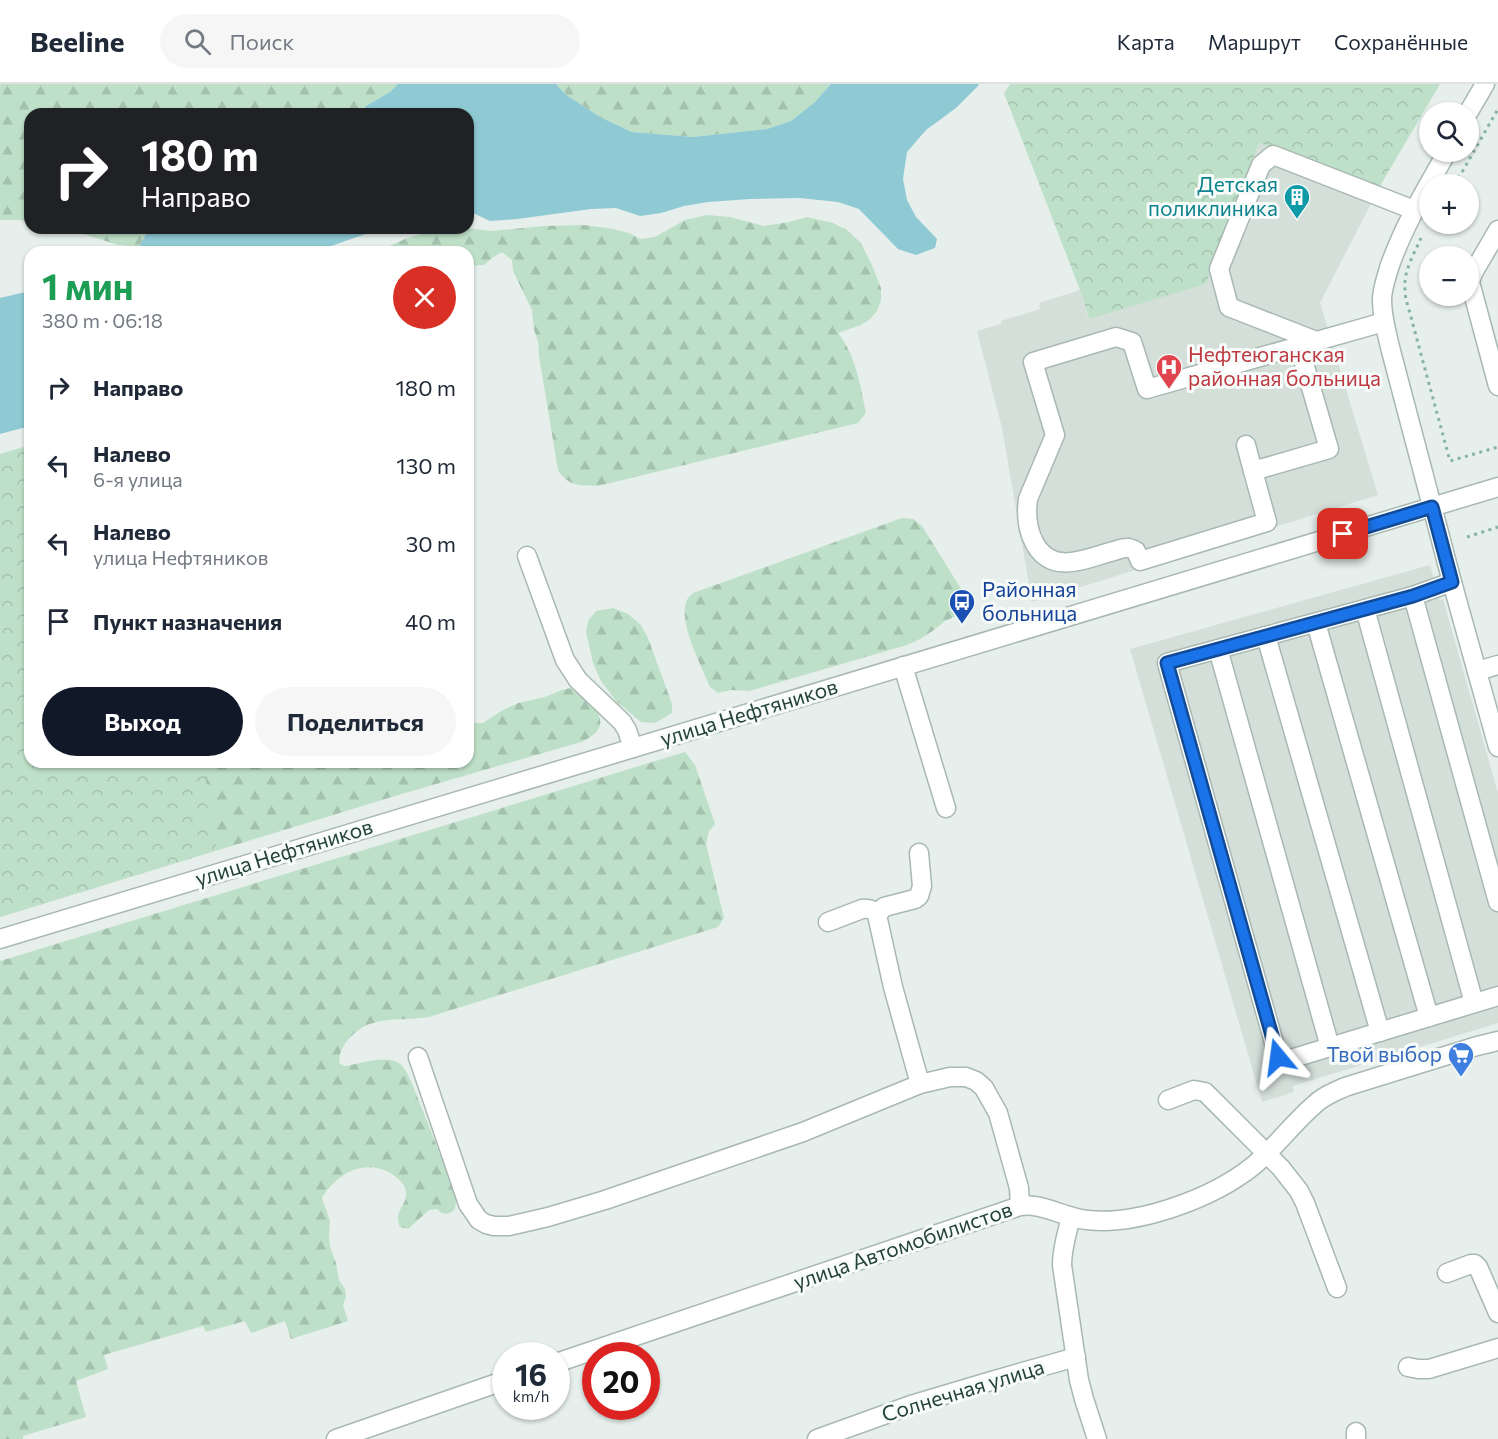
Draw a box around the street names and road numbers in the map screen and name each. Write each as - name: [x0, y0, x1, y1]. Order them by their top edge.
- street label: улица Нефтяников: [657, 673, 840, 750]
- street label: улица Нефтяников: [192, 813, 375, 890]
- street label: улица Автомобилистов: [790, 1195, 1015, 1294]
- street label: Солнечная улица: [878, 1353, 1047, 1426]

